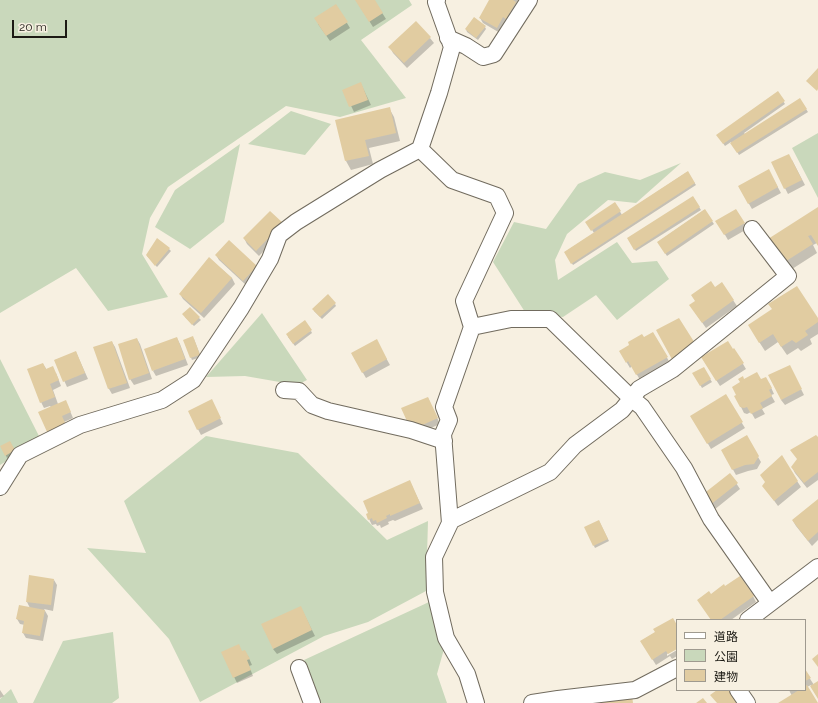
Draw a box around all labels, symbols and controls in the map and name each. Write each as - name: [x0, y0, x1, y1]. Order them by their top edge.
- scale bar: [14, 12, 69, 38]
- text: 20 m: [19, 20, 47, 34]
- legend: [676, 619, 806, 691]
- text: 道路: [714, 630, 738, 644]
- text: 公園: [714, 650, 738, 664]
- text: 建物: [714, 670, 738, 684]

